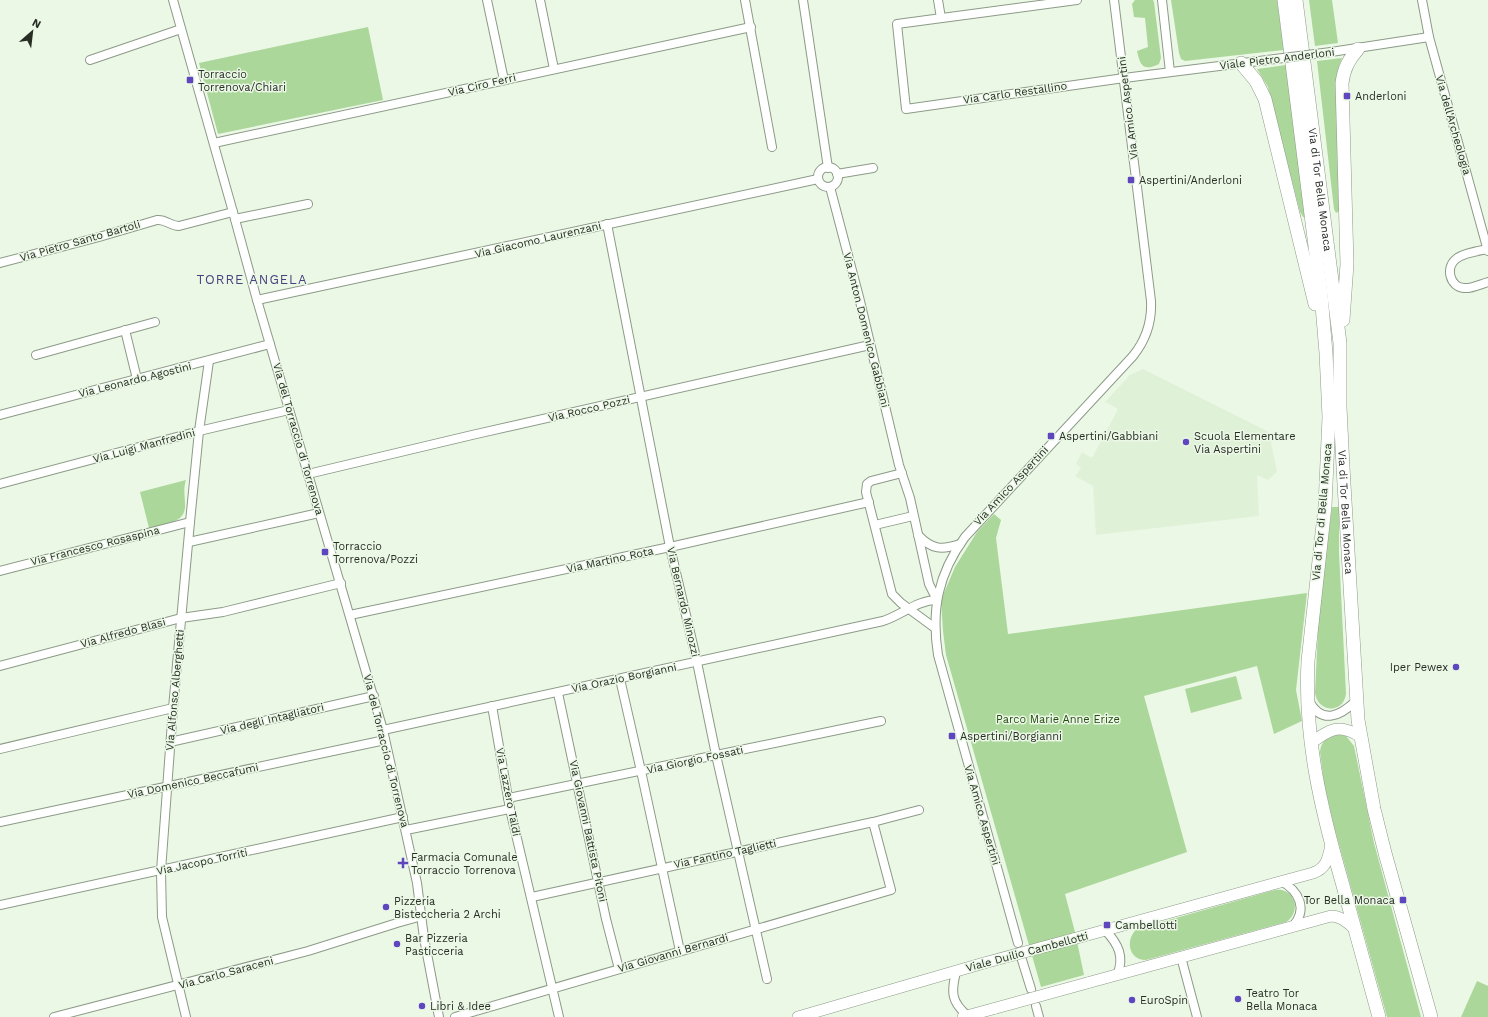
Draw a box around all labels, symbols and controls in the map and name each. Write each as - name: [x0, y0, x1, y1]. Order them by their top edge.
- north arrow: [12, 12, 52, 52]
- text: N: [30, 16, 43, 31]
- street label: Viale Pietro Anderloni: [1219, 45, 1335, 73]
- street label: Via Amico Aspertini: [1115, 56, 1141, 160]
- place label: Torraccio Torrenova/Chiari: [198, 68, 286, 94]
- street label: Via Ciro Ferri: [447, 71, 517, 99]
- street label: Via dell'Archeologia: [1432, 74, 1474, 176]
- marker: Torraccio Torrenova/Chiari: [185, 75, 195, 85]
- street label: Via Carlo Restallino: [962, 79, 1068, 107]
- place label: Anderloni: [1355, 90, 1407, 103]
- marker: Anderloni: [1342, 91, 1352, 101]
- street label: Via di Tor Bella Monaca: [1306, 127, 1335, 252]
- place label: Aspertini/Anderloni: [1139, 174, 1242, 187]
- marker: Aspertini/Anderloni: [1126, 175, 1136, 185]
- street label: Via Pietro Santo Bartoli: [18, 218, 142, 264]
- street label: Via Giacomo Laurenzani: [474, 219, 603, 261]
- street label: Via Anton Domenico Gabbiani: [840, 251, 892, 409]
- district label: TORRE ANGELA: [197, 272, 307, 287]
- street label: Via Leonardo Agostini: [77, 360, 193, 400]
- street label: Via del Torraccio di Torrenova: [270, 361, 326, 517]
- street label: Via Rocco Pozzi: [547, 393, 631, 425]
- street label: Via Luigi Manfredini: [91, 426, 197, 466]
- place label: Aspertini/Gabbiani: [1059, 430, 1158, 443]
- place label: Scuola Elementare Via Aspertini: [1194, 430, 1295, 456]
- marker: Aspertini/Gabbiani: [1046, 431, 1056, 441]
- marker: Scuola Elementare Via Aspertini: [1181, 437, 1191, 447]
- street label: Via di Tor di Bella Monaca: [1310, 443, 1334, 581]
- street label: Via Amico Aspertini: [971, 444, 1051, 528]
- street label: Via di Tor Bella Monaca: [1336, 449, 1356, 575]
- street label: Via Francesco Rosaspina: [29, 524, 161, 568]
- place label: Torraccio Torrenova/Pozzi: [333, 540, 418, 566]
- street label: Via Martino Rota: [565, 544, 655, 576]
- street label: Via Bernardo Minozzi: [664, 546, 702, 658]
- marker: Torraccio Torrenova/Pozzi: [320, 547, 330, 557]
- street label: Via Alfredo Blasi: [79, 615, 167, 651]
- street label: Via Alfonso Alberghetti: [163, 629, 187, 751]
- street label: Via Orazio Borgianni: [570, 660, 678, 696]
- place label: Iper Pewex: [1390, 661, 1448, 674]
- marker: Iper Pewex: [1451, 662, 1461, 672]
- street label: Via del Torraccio di Torrenova: [361, 673, 411, 829]
- street label: Via degli Intagliatori: [219, 701, 325, 737]
- park label: Parco Marie Anne Erize: [996, 713, 1120, 726]
- place label: Aspertini/Borgianni: [960, 730, 1062, 743]
- marker: Aspertini/Borgianni: [947, 731, 957, 741]
- street label: Via Giorgio Fossati: [645, 743, 745, 777]
- street label: Via Lazzero Taldi: [493, 747, 523, 837]
- street label: Via Giovanni Battista Pitoni: [567, 759, 609, 903]
- street label: Via Domenico Beccafumi: [126, 761, 260, 801]
- street label: Via Amico Aspertini: [961, 763, 1003, 867]
- street label: Via Fantino Taglietti: [672, 837, 778, 871]
- street label: Via Jacopo Torriti: [155, 846, 249, 878]
- place label: Farmacia Comunale Torraccio Torrenova: [411, 851, 518, 877]
- marker: Farmacia Comunale Torraccio Torrenova: [398, 858, 408, 868]
- place label: Tor Bella Monaca: [1304, 894, 1395, 907]
- place label: Pizzeria Bisteccheria 2 Archi: [394, 895, 501, 921]
- marker: Tor Bella Monaca: [1398, 895, 1408, 905]
- marker: Pizzeria Bisteccheria 2 Archi: [381, 902, 391, 912]
- place label: Cambellotti: [1115, 919, 1177, 932]
- marker: Cambellotti: [1102, 920, 1112, 930]
- street label: Viale Duilio Cambellotti: [964, 929, 1090, 975]
- street label: Via Giovanni Bernardi: [616, 931, 730, 975]
- place label: Bar Pizzeria Pasticceria: [405, 932, 468, 958]
- marker: Bar Pizzeria Pasticceria: [392, 939, 402, 949]
- street label: Via Carlo Saraceni: [177, 954, 275, 992]
- place label: Teatro Tor Bella Monaca: [1246, 987, 1317, 1013]
- place label: EuroSpin: [1140, 994, 1188, 1007]
- marker: Teatro Tor Bella Monaca: [1233, 994, 1243, 1004]
- marker: EuroSpin: [1127, 995, 1137, 1005]
- place label: Libri & Idee: [430, 1000, 491, 1013]
- marker: Libri & Idee: [417, 1001, 427, 1011]

